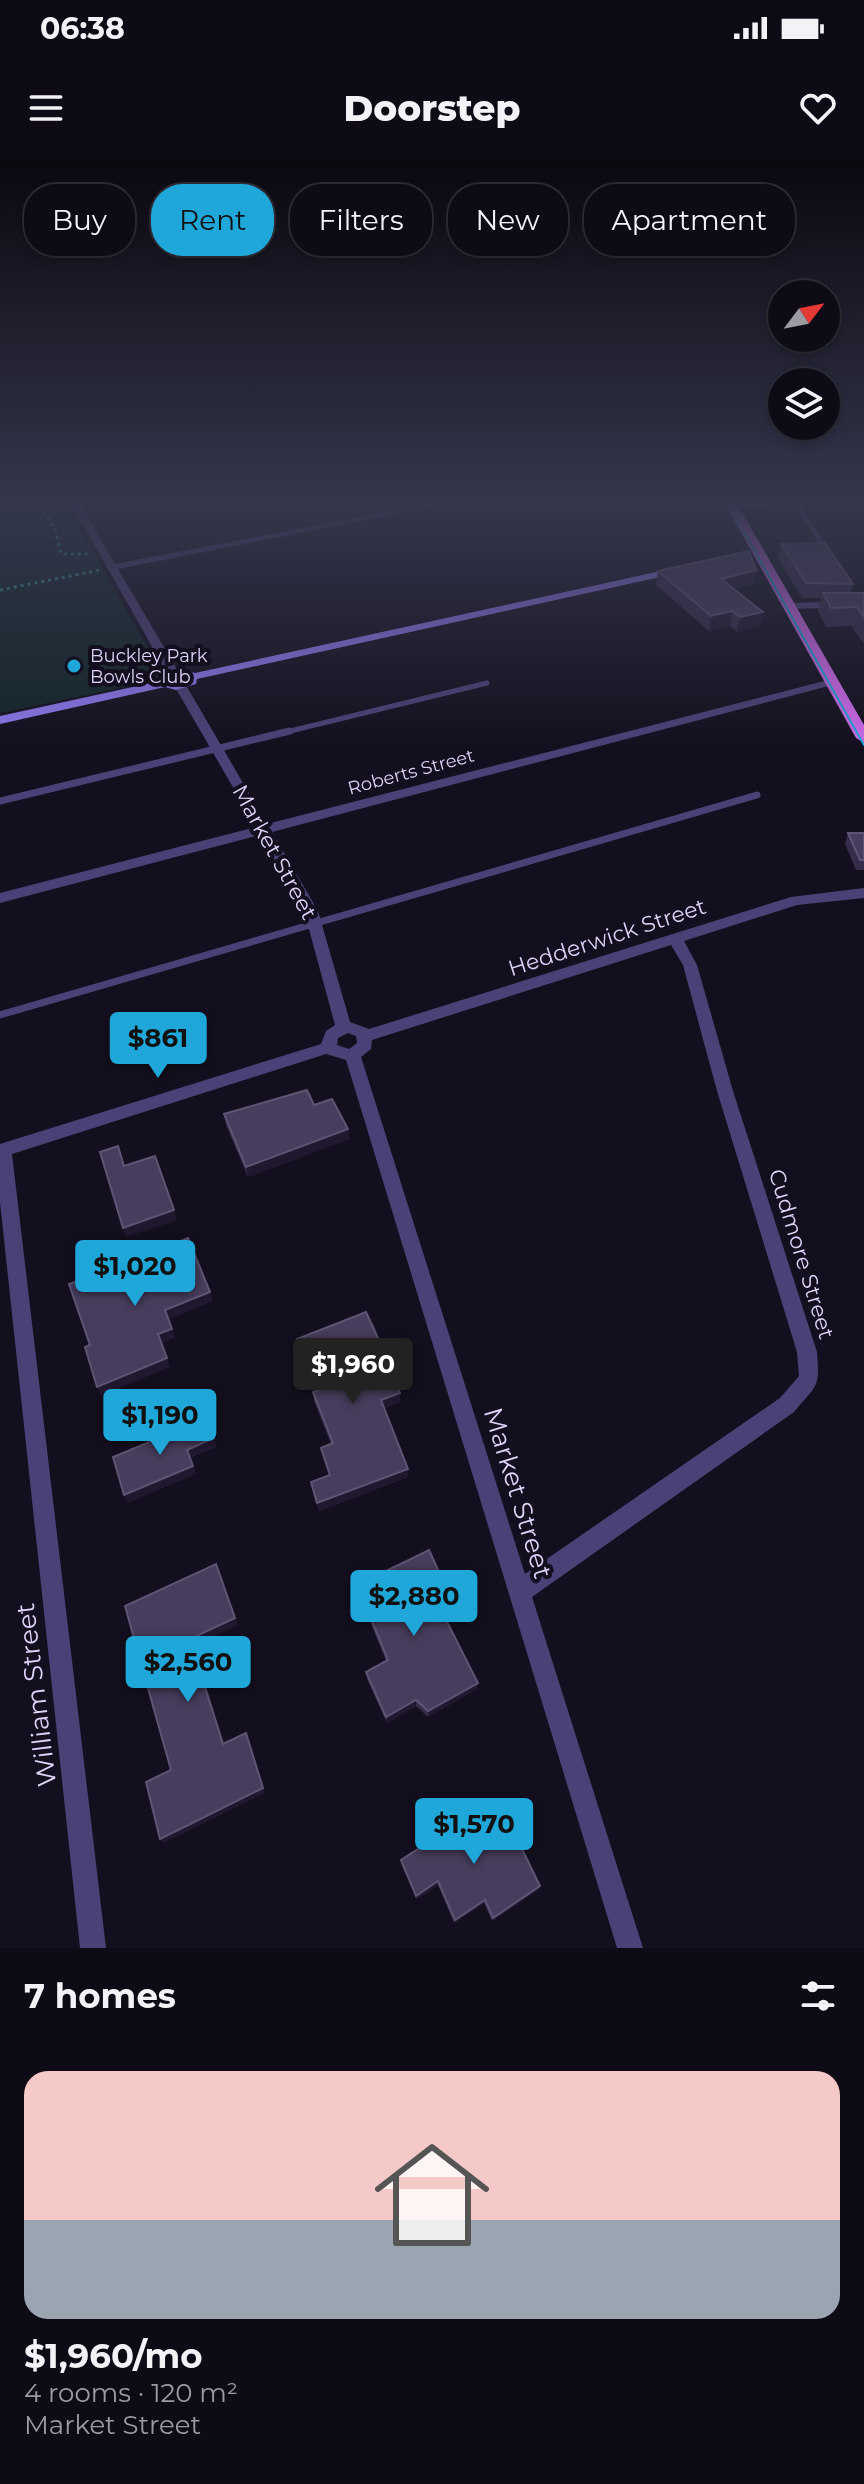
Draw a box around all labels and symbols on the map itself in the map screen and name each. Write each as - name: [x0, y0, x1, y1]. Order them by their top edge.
- north arrow: [768, 280, 840, 352]
- place label: Buckley Park Bowls Club: [90, 645, 208, 688]
- marker: Buckley Park Bowls Club: [65, 657, 83, 675]
- street label: Roberts Street: [345, 745, 477, 799]
- street label: Market Street: [226, 780, 323, 924]
- street label: Hedderwick Street: [505, 893, 710, 982]
- pin: $861: [111, 1012, 205, 1080]
- street label: Cudmore Street: [763, 1166, 840, 1342]
- pin: $1,020: [70, 1240, 200, 1308]
- pin: $1,960: [288, 1338, 418, 1406]
- pin: $1,190: [95, 1389, 225, 1457]
- street label: Market Street: [477, 1404, 559, 1582]
- pin: $2,880: [349, 1570, 479, 1638]
- street label: William Street: [9, 1601, 63, 1789]
- pin: $2,560: [123, 1636, 253, 1704]
- pin: $1,570: [409, 1798, 539, 1866]

